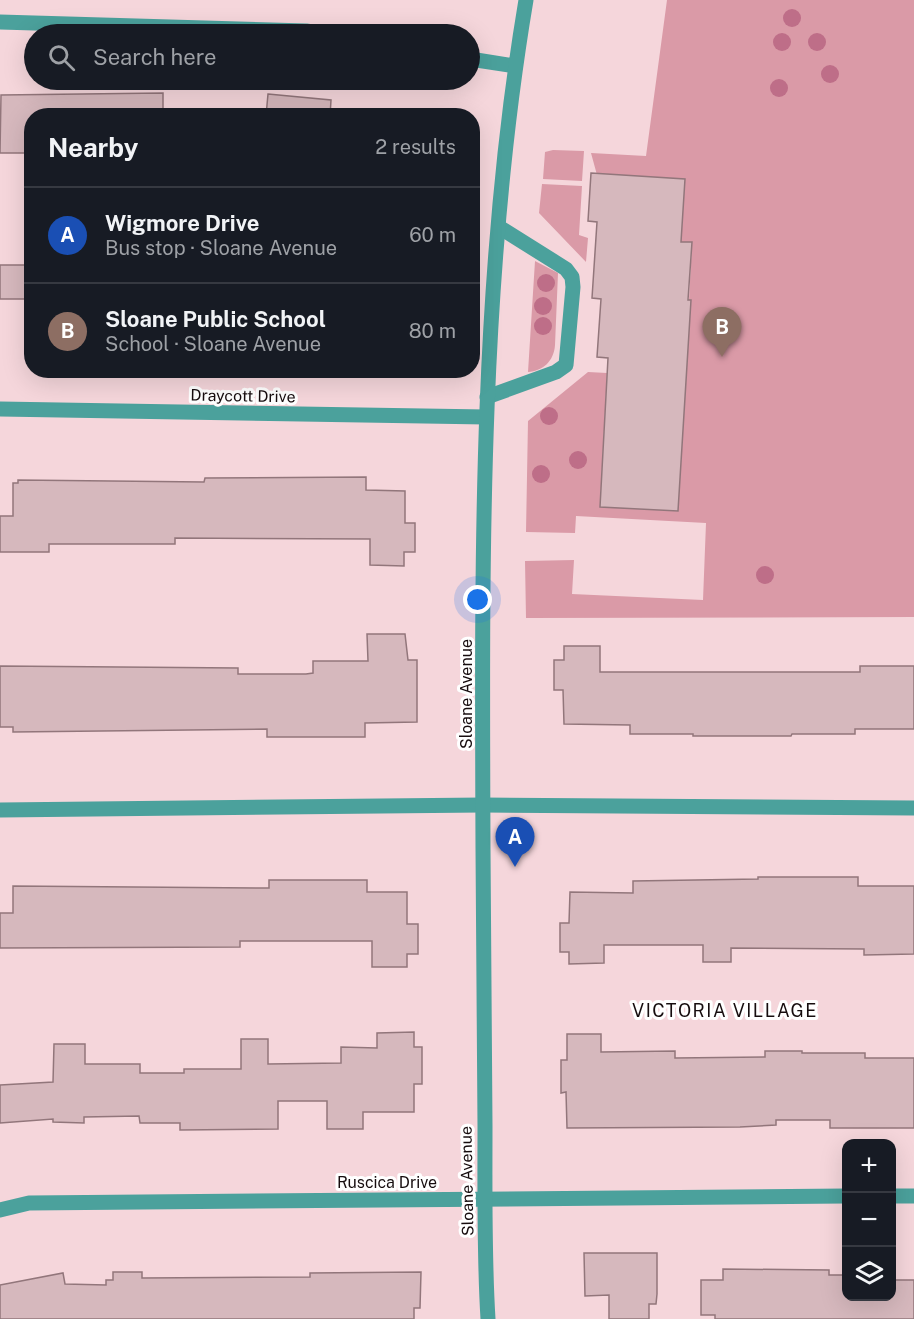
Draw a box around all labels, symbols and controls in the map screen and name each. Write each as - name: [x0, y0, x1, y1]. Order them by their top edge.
- search box: [24, 24, 480, 90]
- icon: search: [45, 41, 78, 74]
- text: Search here: [93, 44, 217, 70]
- text: Nearby: [48, 132, 138, 163]
- text: 2 results: [375, 135, 456, 159]
- text: Wigmore Drive: [105, 210, 259, 236]
- text: A: [60, 223, 75, 247]
- text: 60 m: [409, 223, 456, 247]
- text: Bus stop · Sloane Avenue: [105, 236, 337, 260]
- text: Sloane Public School: [105, 306, 326, 332]
- pin: B: [702, 308, 742, 357]
- text: B: [61, 319, 74, 343]
- text: 80 m: [409, 319, 456, 343]
- text: School · Sloane Avenue: [105, 332, 321, 356]
- street label: Draycott Drive: [190, 386, 296, 406]
- your location: [463, 585, 492, 614]
- street label: Sloane Avenue: [457, 639, 476, 749]
- pin: A: [496, 818, 534, 867]
- district label: VICTORIA VILLAGE: [632, 1000, 818, 1021]
- street label: Sloane Avenue: [457, 1126, 477, 1236]
- map controls: [842, 1139, 896, 1301]
- button: +: [842, 1139, 896, 1193]
- street label: Ruscica Drive: [337, 1173, 437, 1192]
- button: −: [842, 1193, 896, 1247]
- button: layers: [842, 1247, 896, 1301]

